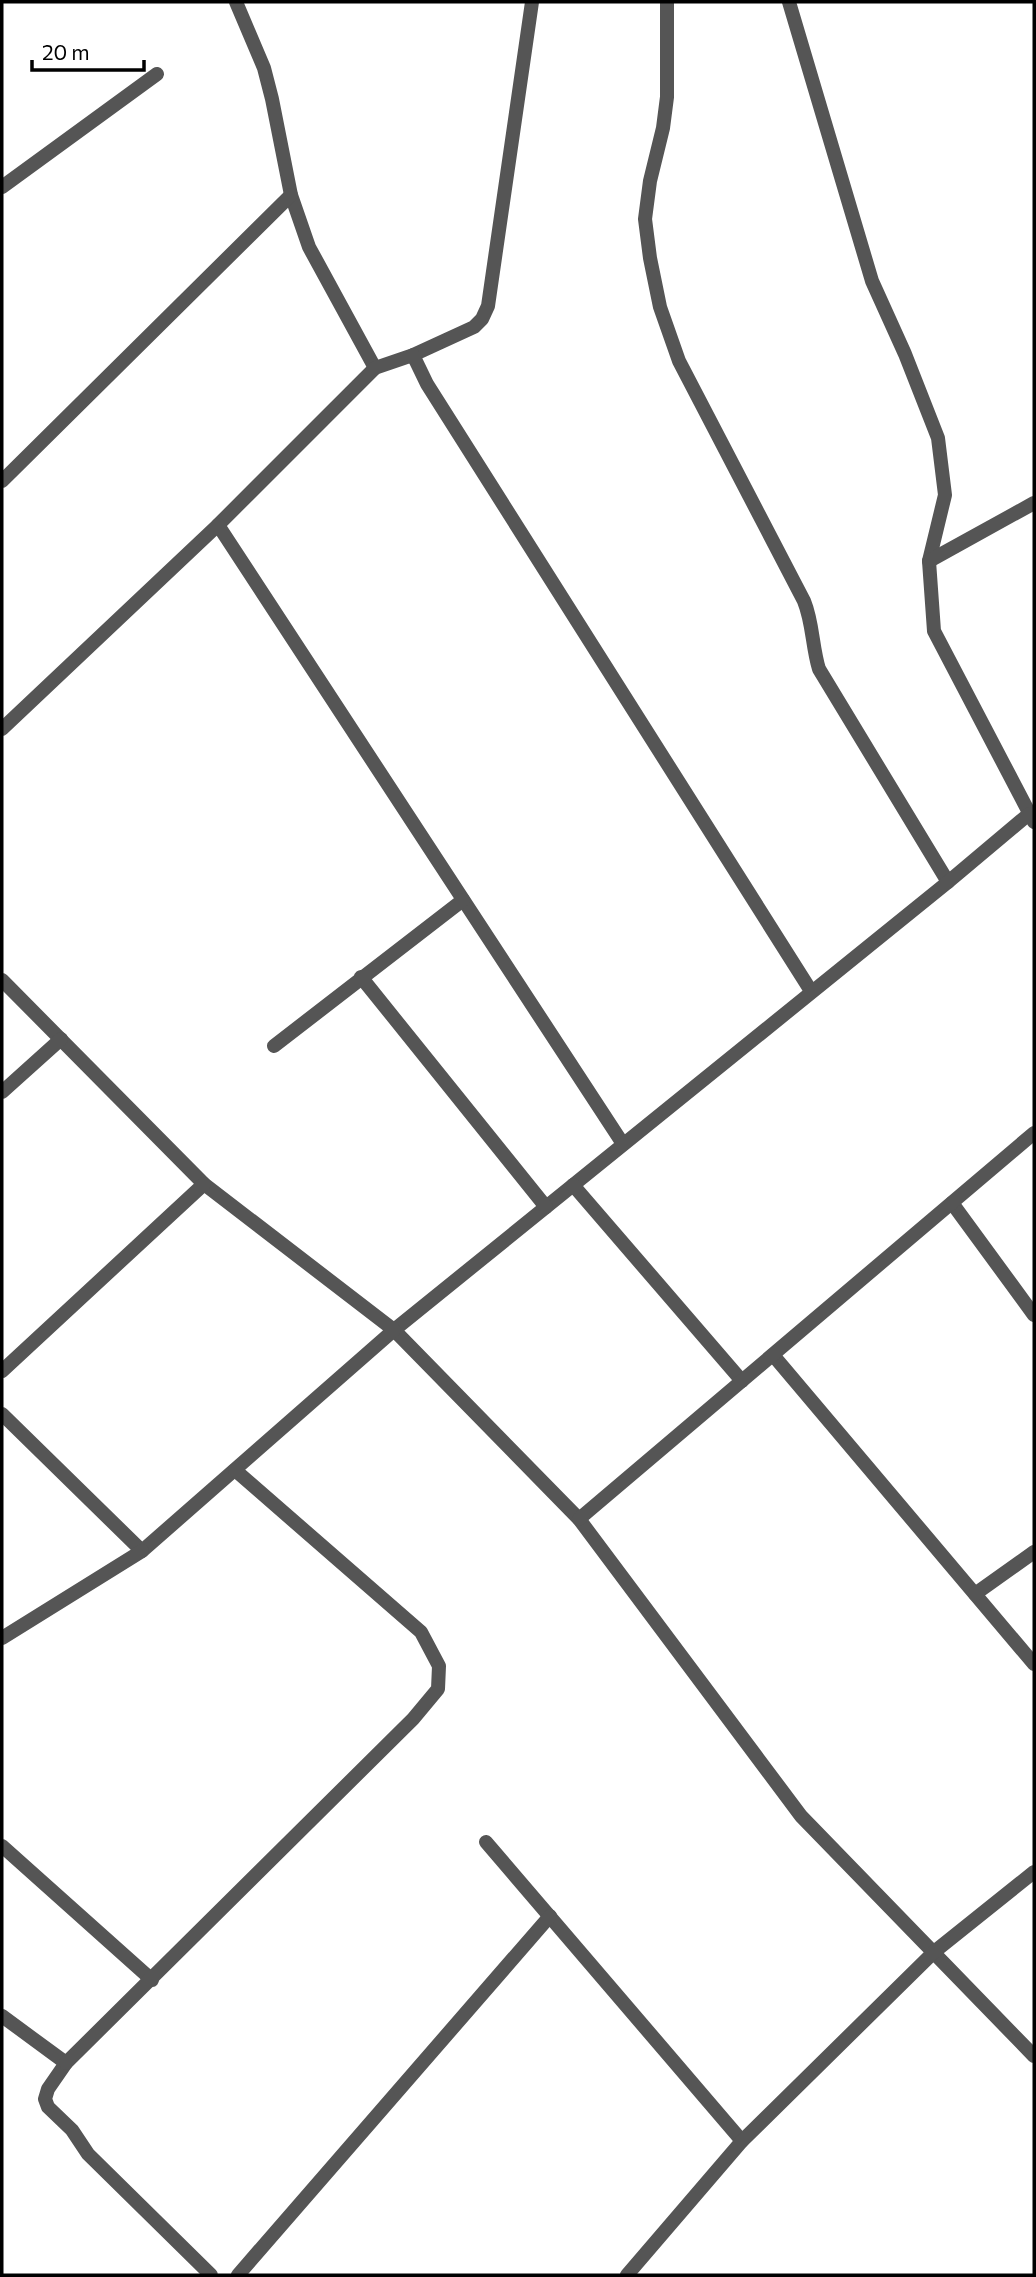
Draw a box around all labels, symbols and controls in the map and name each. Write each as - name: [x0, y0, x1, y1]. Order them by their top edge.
- scale bar: [32, 28, 144, 72]
- text: 20 m: [42, 39, 90, 64]

